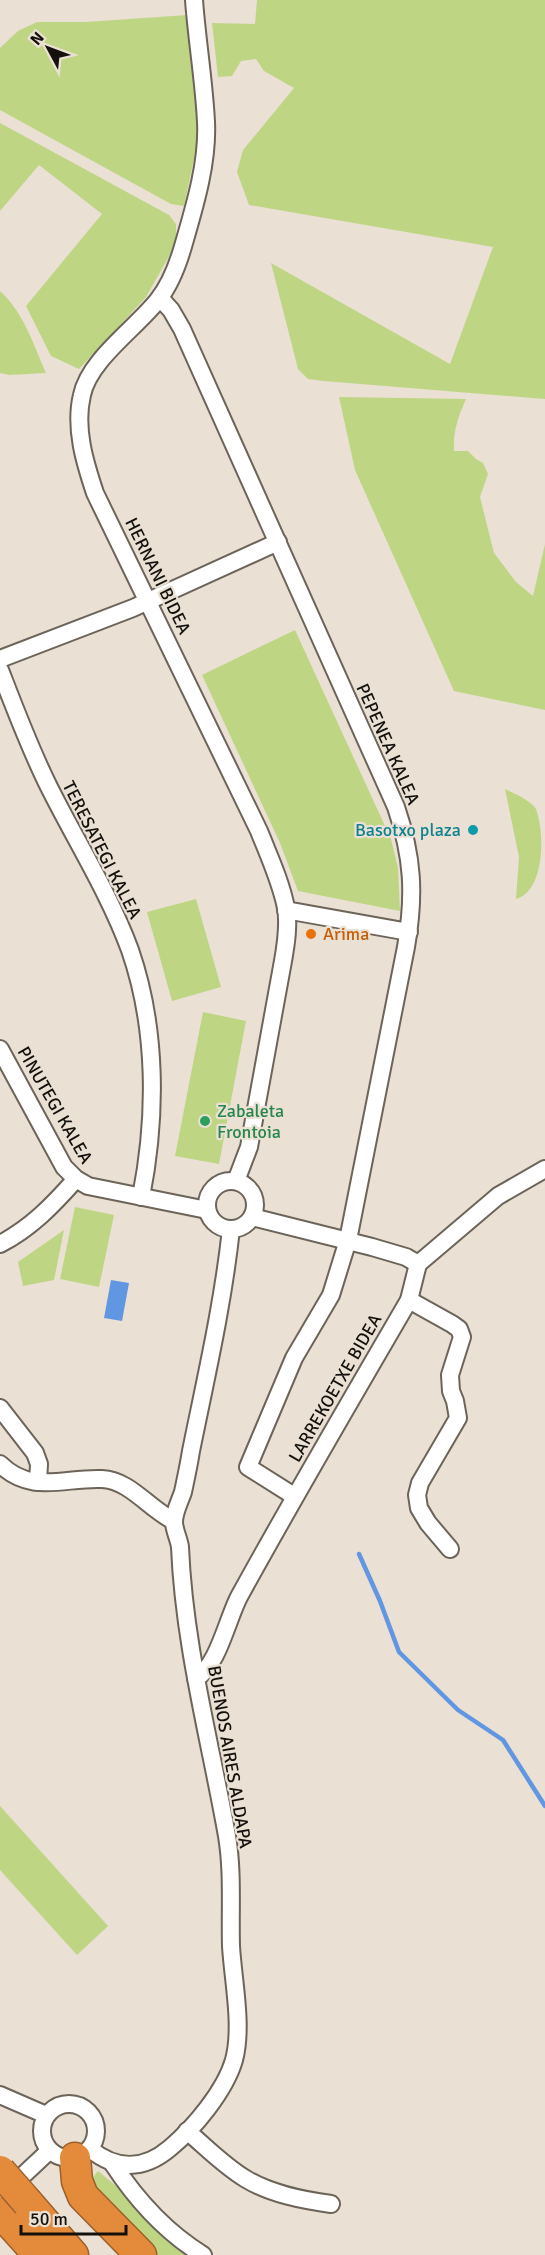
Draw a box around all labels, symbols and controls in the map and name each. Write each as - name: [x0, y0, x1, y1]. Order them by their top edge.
- north arrow: [18, 18, 78, 78]
- text: N: [26, 28, 49, 50]
- street label: HERNANI BIDEA: [120, 514, 196, 638]
- street label: PEPENEA KALEA: [351, 680, 425, 808]
- street label: TERESATEGI KALEA: [58, 777, 146, 923]
- place label: Basotxo plaza: [355, 819, 461, 841]
- marker: Basotxo plaza: [466, 823, 480, 837]
- place label: Arima: [323, 923, 369, 945]
- marker: Arima: [304, 927, 318, 941]
- street label: PINUTEGI KALEA: [13, 1042, 97, 1168]
- place label: Zabaleta Frontoia: [217, 1100, 284, 1143]
- marker: Zabaleta Frontoia: [198, 1114, 212, 1128]
- street label: LARREKOETXE BIDEA: [284, 1310, 386, 1466]
- street label: BUENOS AIRES ALDAPA: [203, 1664, 257, 1850]
- scale bar: [21, 2198, 126, 2236]
- text: 50 m: [30, 2208, 68, 2230]

